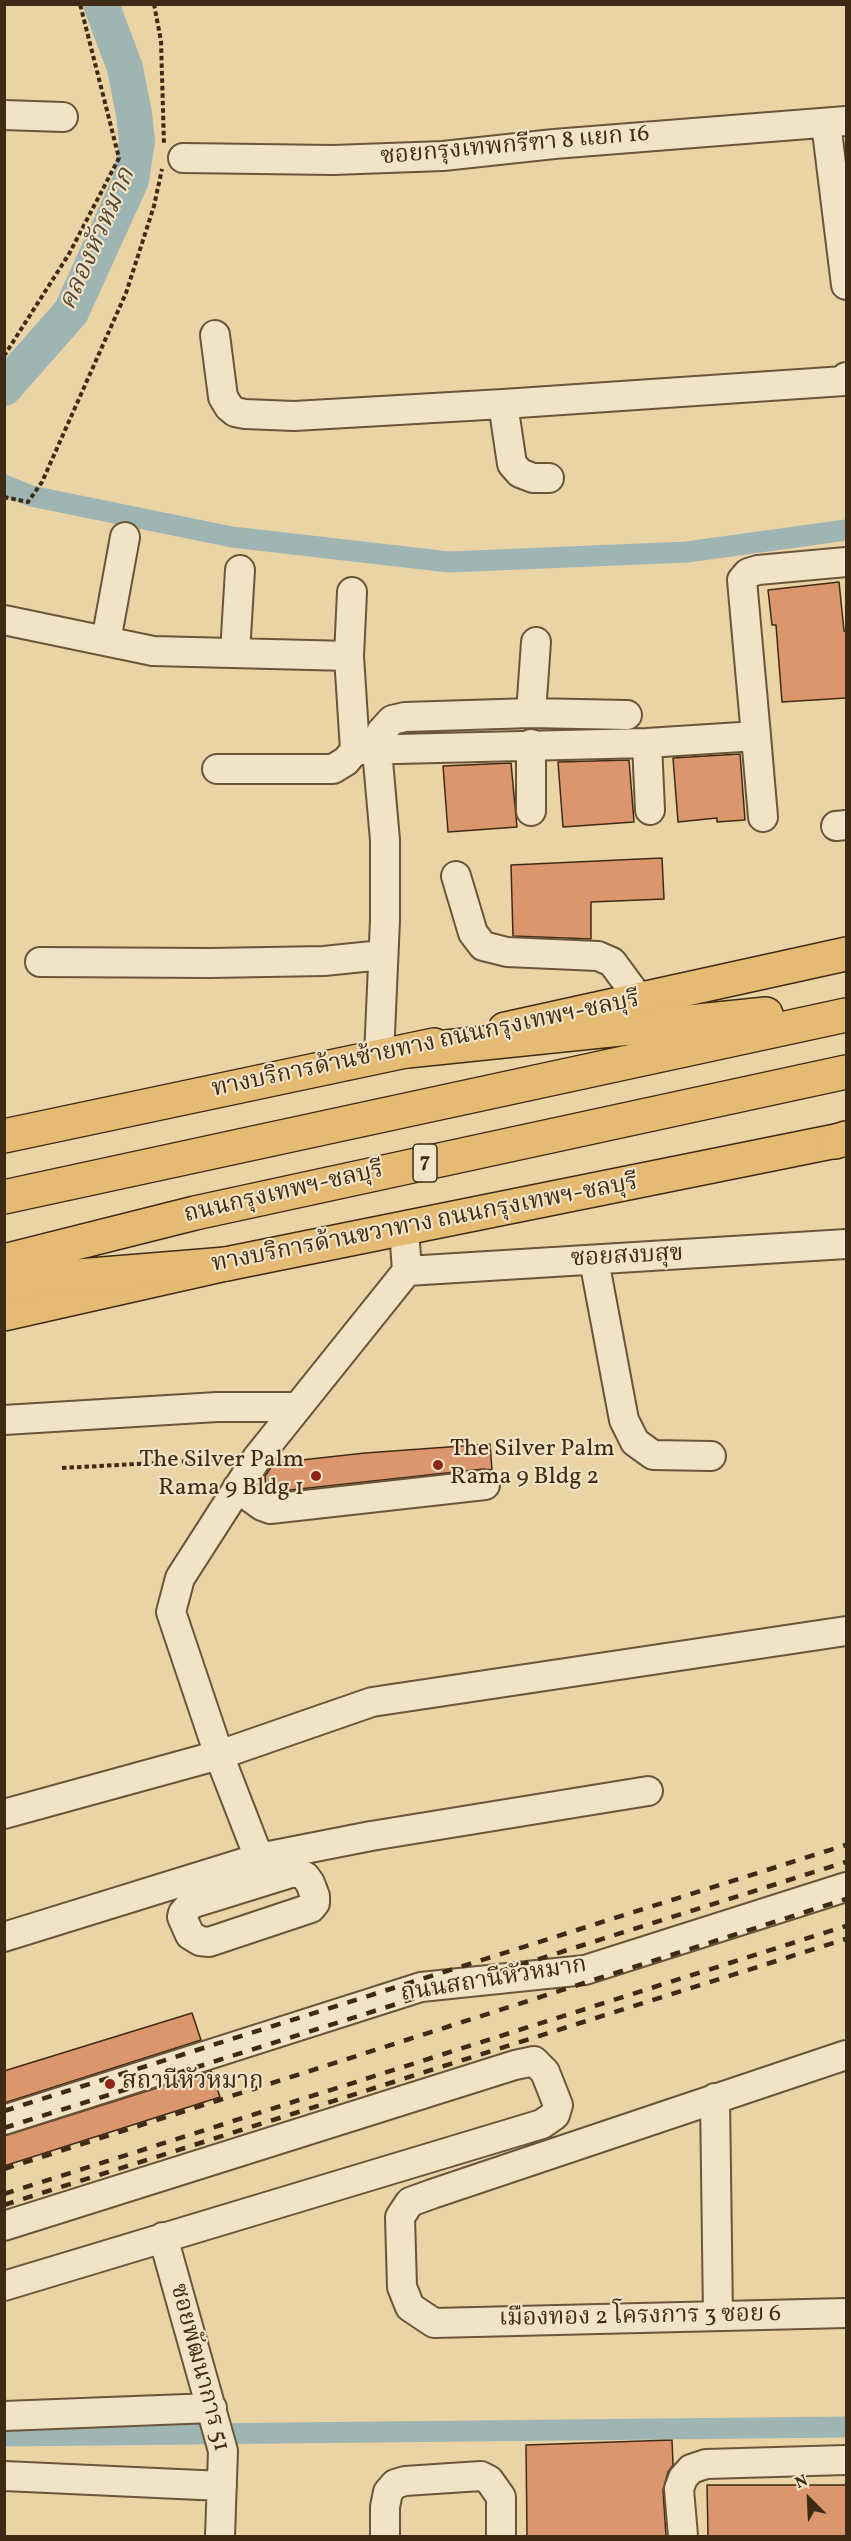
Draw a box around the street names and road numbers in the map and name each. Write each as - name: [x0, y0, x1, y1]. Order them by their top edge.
- street label: ซอยกรุงเทพกรีฑา 8 แยก 16: [379, 121, 651, 173]
- street label: ทางบริการด้านซ้ายทาง ถนนกรุงเทพฯ-ชลบุรี: [210, 987, 642, 1105]
- road number: 7: [413, 1144, 437, 1182]
- street label: ถนนกรุงเทพฯ-ชลบุรี: [181, 1157, 387, 1231]
- street label: ทางบริการด้านขวาทาง ถนนกรุงเทพฯ-ชลบุรี: [209, 1170, 641, 1280]
- street label: ซอยสงบสุข: [570, 1241, 684, 1275]
- street label: ถนนสถานีหัวหมาก: [399, 1952, 589, 2010]
- street label: ซอยพัฒนาการ 51: [162, 2281, 234, 2455]
- street label: เมืองทอง 2 โครงการ 3 ซอย 6: [499, 2301, 781, 2335]

